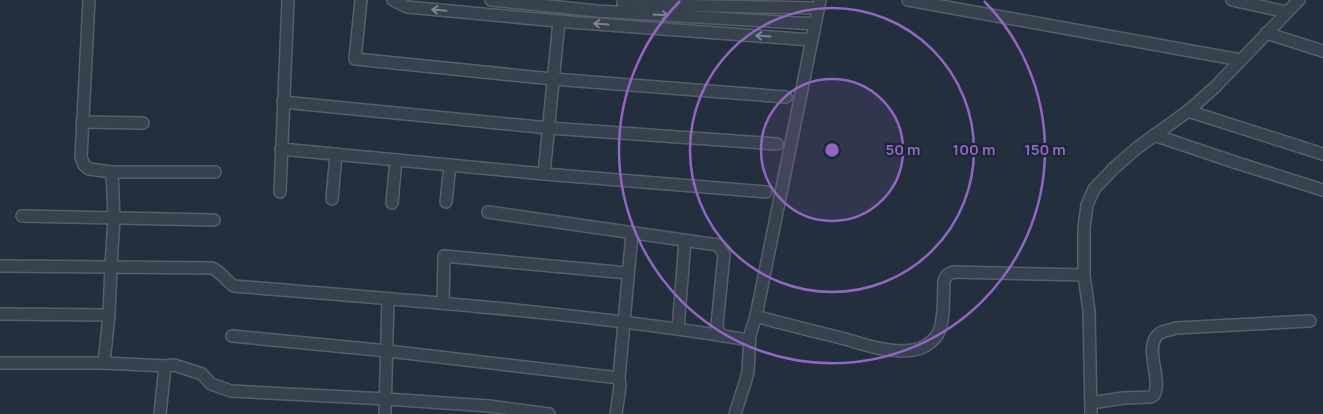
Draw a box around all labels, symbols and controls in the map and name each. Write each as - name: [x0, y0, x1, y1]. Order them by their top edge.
- one-way arrow: [432, 5, 448, 15]
- one-way arrow: [653, 10, 669, 19]
- one-way arrow: [594, 19, 610, 29]
- one-way arrow: [756, 32, 772, 41]
- text: 50 m: [885, 139, 921, 160]
- text: 100 m: [953, 139, 995, 160]
- text: 150 m: [1024, 139, 1066, 160]
- centre of rings: [823, 141, 841, 159]

